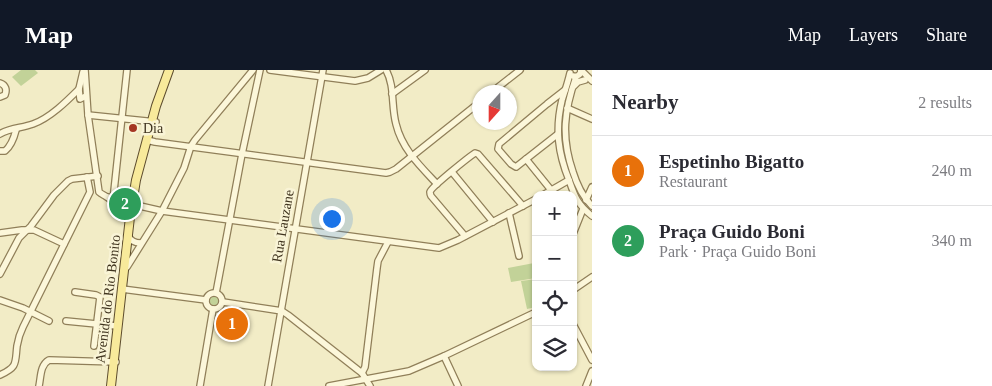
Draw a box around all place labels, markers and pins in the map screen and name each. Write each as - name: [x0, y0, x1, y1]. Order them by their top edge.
- place label: Dia: [143, 121, 164, 136]
- marker: Dia: [127, 122, 139, 134]
- pin: 2: [109, 185, 141, 223]
- pin: 1: [216, 305, 248, 343]

